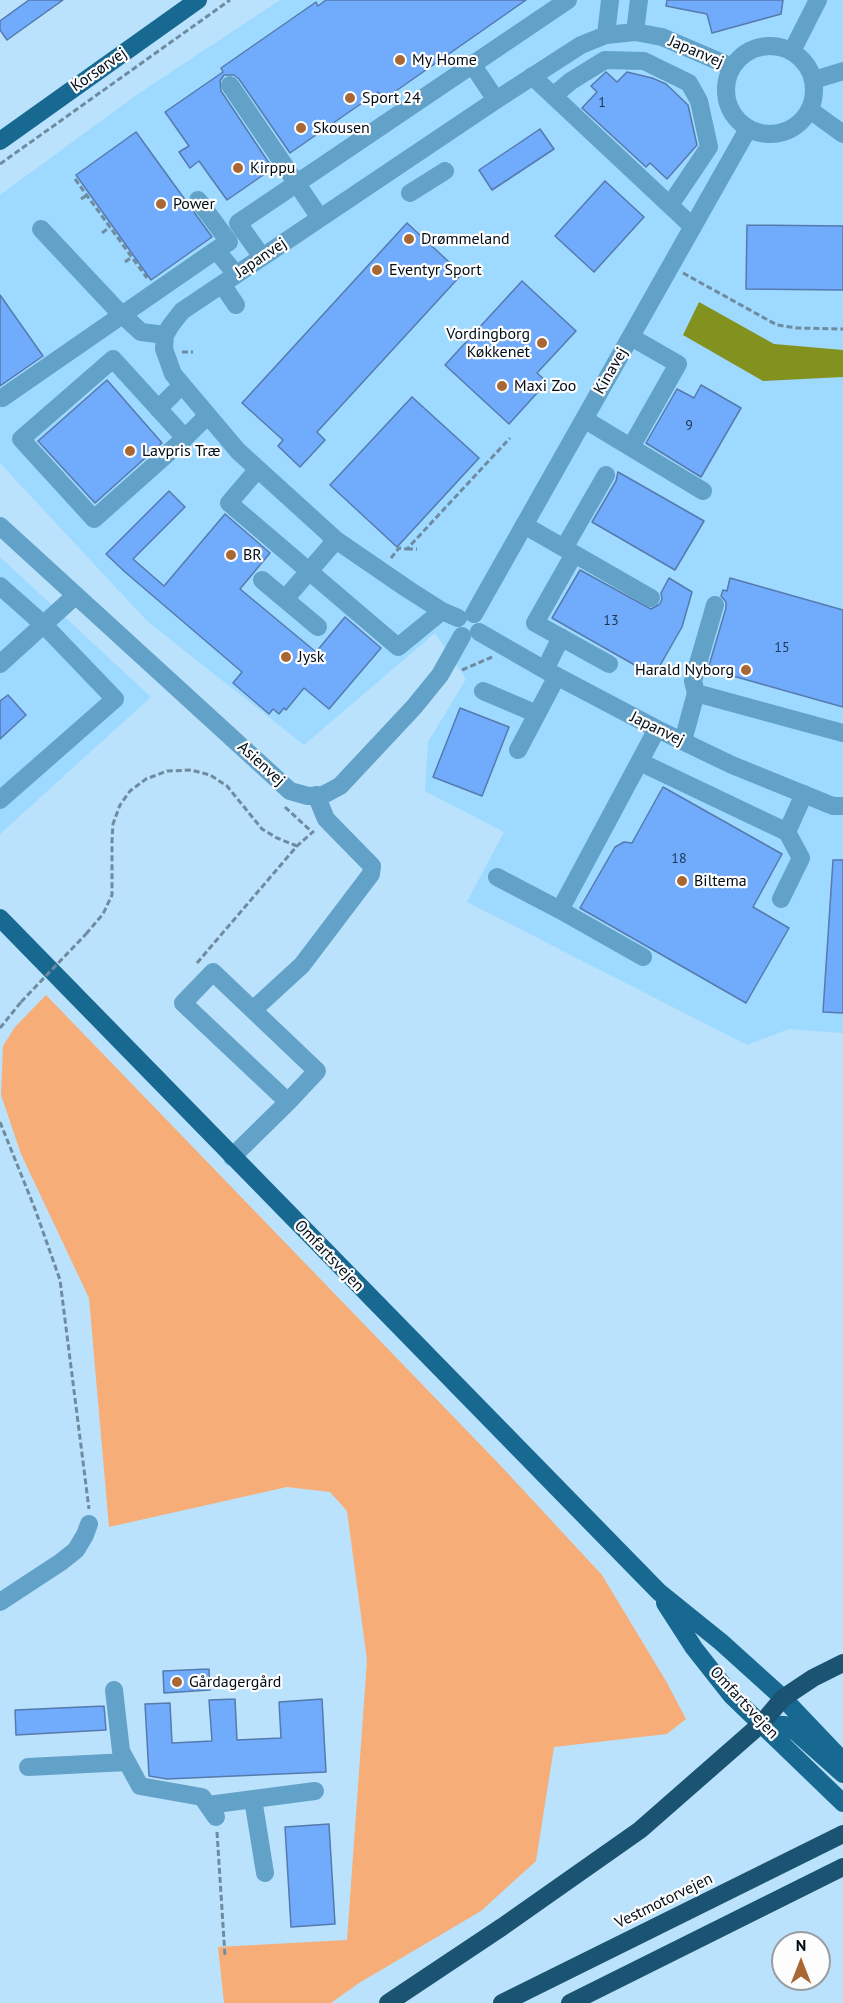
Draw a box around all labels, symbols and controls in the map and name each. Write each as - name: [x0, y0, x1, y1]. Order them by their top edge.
- street label: Japanvej: [666, 32, 726, 72]
- street label: Korsørvej: [67, 44, 131, 96]
- place label: My Home: [412, 50, 477, 70]
- marker: My Home: [393, 53, 407, 67]
- place label: Sport 24: [362, 88, 421, 108]
- marker: Sport 24: [343, 91, 357, 105]
- house number: 1: [598, 95, 606, 111]
- place label: Skousen: [313, 118, 370, 138]
- marker: Skousen: [294, 121, 308, 135]
- place label: Kirppu: [250, 158, 295, 178]
- marker: Kirppu: [231, 161, 245, 175]
- place label: Power: [173, 194, 215, 214]
- marker: Power: [154, 197, 168, 211]
- place label: Drømmeland: [421, 229, 510, 249]
- marker: Drømmeland: [402, 232, 416, 246]
- street label: Japanvej: [232, 234, 290, 282]
- place label: Eventyr Sport: [389, 260, 482, 280]
- marker: Eventyr Sport: [370, 263, 384, 277]
- place label: Vordingborg Køkkenet: [446, 324, 530, 362]
- marker: Vordingborg Køkkenet: [535, 336, 549, 350]
- street label: Kinavej: [590, 344, 632, 398]
- place label: Maxi Zoo: [514, 376, 576, 396]
- marker: Maxi Zoo: [495, 379, 509, 393]
- house number: 9: [685, 418, 693, 434]
- place label: Lavpris Træ: [142, 441, 220, 461]
- marker: Lavpris Træ: [123, 444, 137, 458]
- place label: BR: [243, 545, 262, 565]
- marker: BR: [224, 548, 238, 562]
- house number: 13: [603, 613, 619, 629]
- house number: 15: [774, 640, 790, 656]
- place label: Jysk: [298, 647, 325, 667]
- marker: Jysk: [279, 650, 293, 664]
- place label: Harald Nyborg: [635, 660, 734, 680]
- marker: Harald Nyborg: [739, 663, 753, 677]
- street label: Japanvej: [627, 708, 687, 750]
- street label: Asienvej: [233, 738, 289, 790]
- house number: 18: [671, 851, 687, 867]
- place label: Biltema: [694, 871, 747, 891]
- marker: Biltema: [675, 874, 689, 888]
- street label: Omfartsvejen: [290, 1216, 368, 1296]
- street label: Omfartsvejen: [706, 1663, 782, 1743]
- place label: Gårdagergård: [189, 1672, 281, 1692]
- marker: Gårdagergård: [170, 1675, 184, 1689]
- street label: Vestmotorvejen: [612, 1869, 716, 1933]
- north arrow: [771, 1931, 831, 1991]
- text: N: [796, 1935, 806, 1955]

